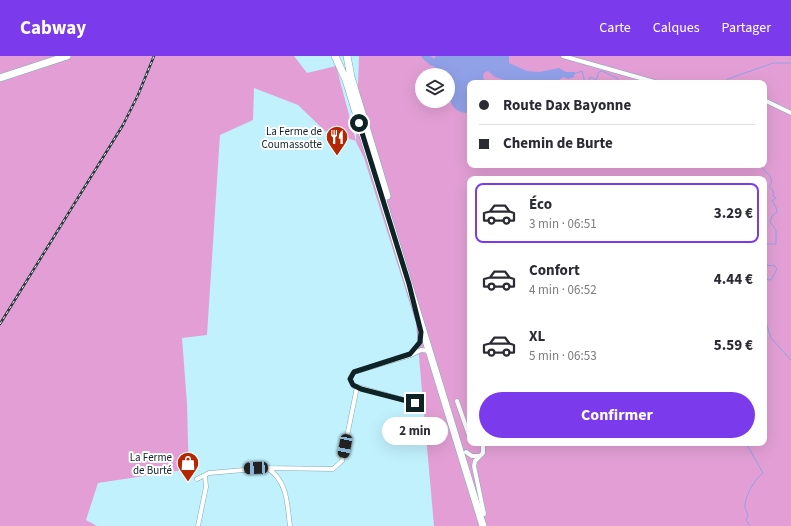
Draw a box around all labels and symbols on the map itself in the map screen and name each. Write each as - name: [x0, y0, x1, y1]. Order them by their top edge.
- route start: [350, 114, 368, 132]
- place label: La Ferme de Coumassotte: [262, 124, 323, 152]
- restaurant icon: La Ferme de Coumassotte: [324, 124, 350, 157]
- route end: [406, 394, 424, 412]
- callout: 2 min: [382, 417, 448, 445]
- car: [337, 433, 353, 459]
- place label: La Ferme de Burté: [130, 450, 173, 478]
- shop icon: La Ferme de Burté: [175, 450, 201, 483]
- car: [244, 461, 268, 475]

